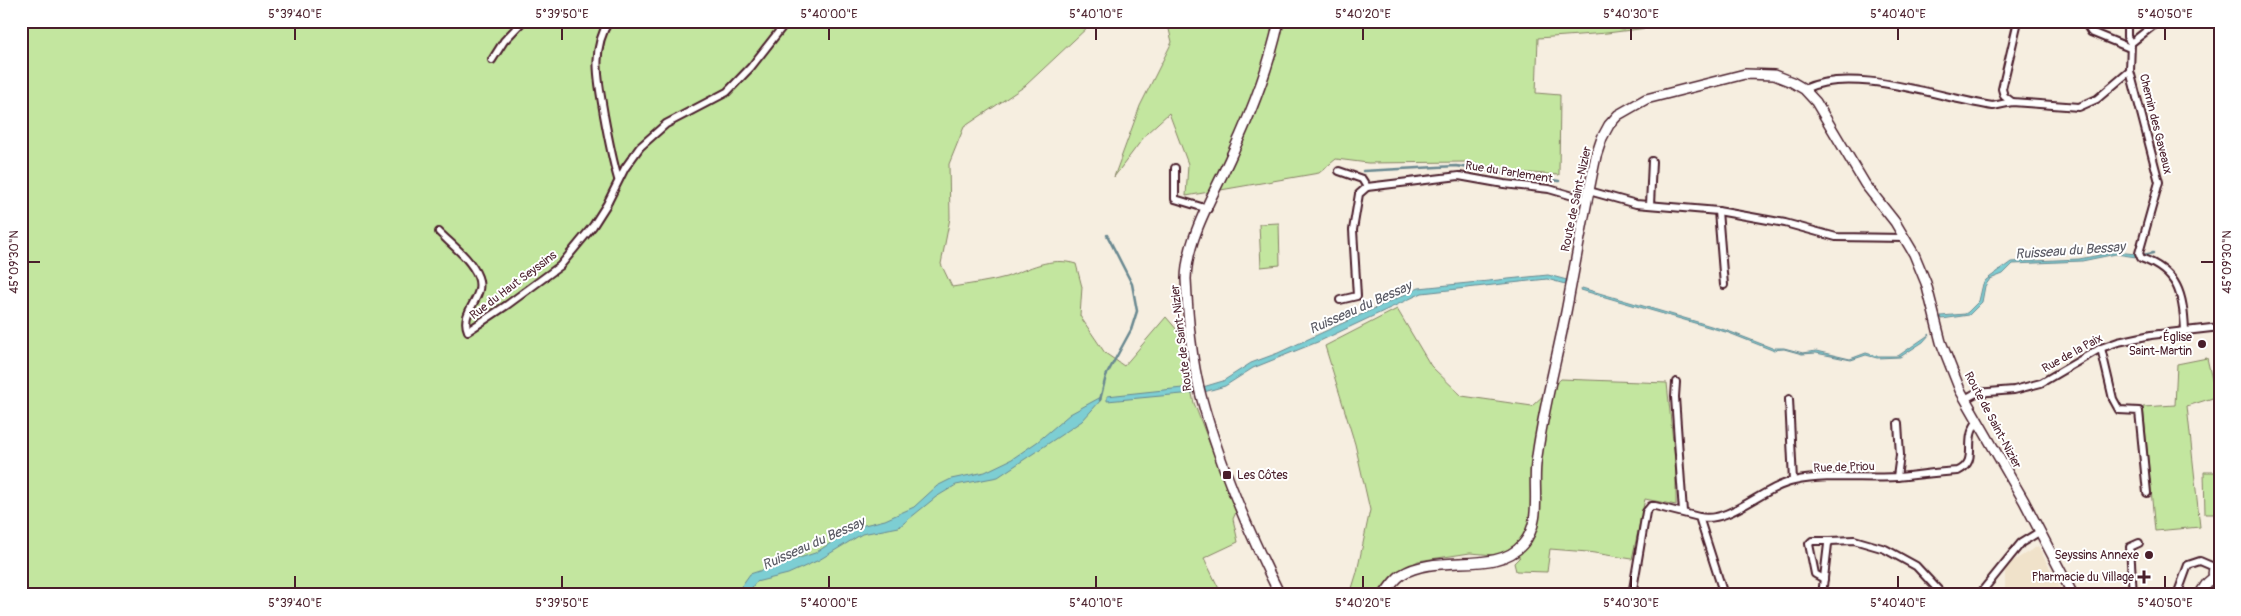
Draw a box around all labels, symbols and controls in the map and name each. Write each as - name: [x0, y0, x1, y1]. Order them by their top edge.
- text: 5°39'40"E: [268, 7, 322, 22]
- text: 5°39'50"E: [536, 7, 588, 22]
- text: 5°40'00"E: [801, 7, 857, 22]
- text: 5°40'10"E: [1069, 7, 1123, 22]
- text: 5°40'20"E: [1335, 7, 1391, 22]
- text: 5°40'30"E: [1603, 7, 1659, 22]
- text: 5°40'40"E: [1870, 7, 1926, 22]
- text: 5°40'50"E: [2137, 7, 2193, 22]
- street label: Chemin des Gaveaux: [2136, 72, 2175, 176]
- street label: Route de Saint-Nizier: [1558, 144, 1595, 253]
- street label: Rue du Parlement: [1464, 158, 1554, 187]
- text: 45°09'30"N: [7, 230, 22, 294]
- text: 45°09'30"N: [2220, 230, 2235, 294]
- water label: Ruisseau du Bessay: [2015, 238, 2128, 263]
- street label: Rue du Haut Seyssins: [467, 247, 560, 323]
- water label: Ruisseau du Bessay: [1306, 276, 1416, 338]
- street label: Route de Saint-Nizier: [1167, 283, 1195, 392]
- place label: Église Saint-Martin: [2129, 329, 2192, 359]
- street label: Rue de la Paix: [2039, 331, 2105, 376]
- marker: Église Saint-Martin: [2196, 338, 2208, 350]
- street label: Route de Saint-Nizier: [1961, 369, 2025, 472]
- street label: Rue de Priou: [1813, 459, 1875, 476]
- place label: Les Côtes: [1237, 468, 1288, 483]
- marker: Les Côtes: [1221, 469, 1233, 481]
- water label: Ruisseau du Bessay: [759, 512, 869, 574]
- place label: Seyssins Annexe: [2054, 548, 2139, 563]
- marker: Seyssins Annexe: [2143, 549, 2155, 561]
- place label: Pharmacie du Village: [2032, 570, 2134, 585]
- marker: Pharmacie du Village: [2138, 571, 2150, 583]
- text: 5°39'40"E: [268, 596, 322, 611]
- text: 5°39'50"E: [536, 596, 588, 611]
- text: 5°40'00"E: [801, 596, 857, 611]
- text: 5°40'10"E: [1069, 596, 1123, 611]
- text: 5°40'20"E: [1335, 596, 1391, 611]
- text: 5°40'30"E: [1603, 596, 1659, 611]
- text: 5°40'40"E: [1870, 596, 1926, 611]
- text: 5°40'50"E: [2137, 596, 2193, 611]

